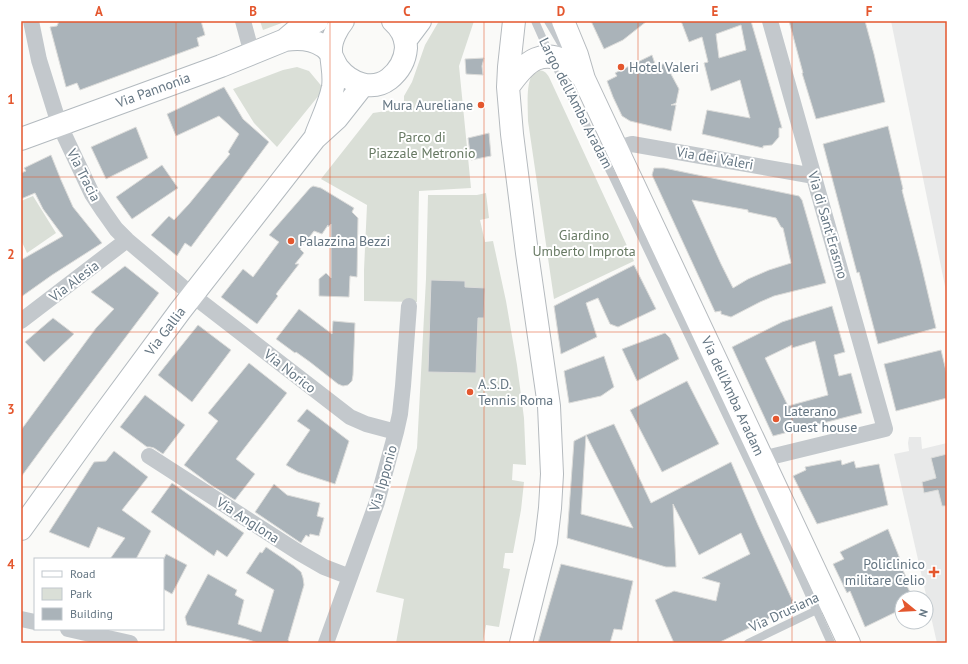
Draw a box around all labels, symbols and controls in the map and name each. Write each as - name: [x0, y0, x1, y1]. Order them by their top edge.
- text: A: [95, 3, 103, 20]
- text: B: [249, 3, 257, 20]
- text: C: [403, 3, 411, 20]
- text: D: [557, 3, 565, 20]
- text: E: [712, 3, 719, 20]
- text: F: [866, 3, 873, 20]
- street label: Largo dell'Amba Aradam: [535, 34, 617, 172]
- place label: Hotel Valeri: [629, 58, 699, 76]
- marker: Hotel Valeri: [616, 62, 626, 72]
- street label: Via Pannonia: [112, 68, 193, 112]
- text: 1: [7, 91, 15, 108]
- place label: Mura Aureliane: [382, 96, 473, 114]
- marker: Mura Aureliane: [476, 100, 486, 110]
- park label: Parco di Piazzale Metronio: [368, 128, 476, 162]
- street label: Via dei Valeri: [674, 142, 755, 174]
- street label: Via Tracia: [63, 145, 105, 205]
- street label: Via di Sant'Erasmo: [804, 168, 852, 281]
- park label: Giardino Umberto Improta: [532, 226, 636, 260]
- place label: Palazzina Bezzi: [299, 232, 390, 250]
- marker: Palazzina Bezzi: [286, 236, 296, 246]
- text: 2: [7, 246, 15, 263]
- street label: Via Alesia: [45, 256, 103, 306]
- street label: Via Gallia: [140, 303, 189, 360]
- street label: Via dell'Amba Aradam: [697, 333, 769, 459]
- street label: Via Norico: [260, 344, 320, 397]
- place label: A.S.D. Tennis Roma: [478, 375, 553, 409]
- marker: A.S.D. Tennis Roma: [465, 387, 475, 397]
- text: 3: [7, 401, 15, 418]
- place label: Laterano Guest house: [784, 402, 857, 436]
- marker: Laterano Guest house: [771, 414, 781, 424]
- street label: Via Ipponio: [365, 443, 401, 514]
- street label: Via Anglona: [212, 492, 283, 547]
- place label: Policlinico militare Celio: [845, 555, 925, 589]
- text: 4: [7, 556, 15, 573]
- legend: [34, 558, 164, 630]
- text: Road: [70, 566, 95, 581]
- marker: Policlinico militare Celio: [928, 566, 940, 578]
- text: Park: [70, 586, 92, 601]
- street label: Via Drusiana: [745, 588, 822, 636]
- north arrow: [894, 590, 934, 630]
- text: Building: [70, 606, 113, 621]
- text: N: [916, 607, 931, 619]

